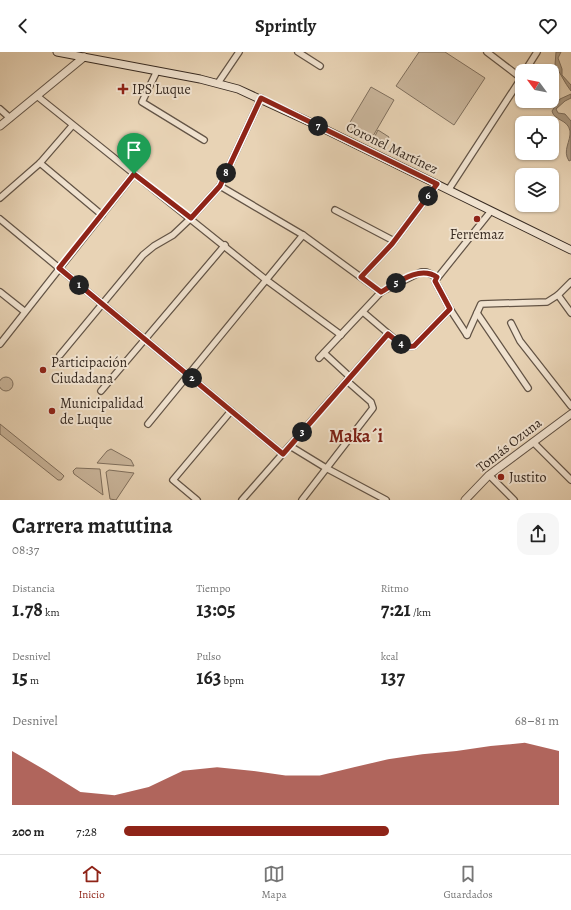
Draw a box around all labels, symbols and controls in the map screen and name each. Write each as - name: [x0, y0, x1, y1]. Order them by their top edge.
- text: Sprintly: [255, 14, 316, 38]
- icon: back: [12, 15, 34, 37]
- icon: heart: [537, 15, 559, 37]
- north arrow: [515, 64, 559, 108]
- map controls: [515, 64, 559, 212]
- place label: IPS Luque: [132, 80, 191, 99]
- marker: IPS Luque: [117, 83, 129, 95]
- pin: 7: [308, 116, 328, 136]
- button: locate: [515, 116, 559, 160]
- street label: Coronel Martínez: [343, 117, 441, 179]
- text: 7: [316, 118, 320, 133]
- pin: [117, 133, 151, 174]
- icon: arrive: [123, 139, 145, 161]
- pin: 8: [216, 163, 236, 183]
- text: 8: [223, 165, 229, 180]
- button: layers: [515, 168, 559, 212]
- pin: 6: [418, 186, 438, 206]
- text: 6: [425, 188, 431, 203]
- marker: Ferremaz: [472, 214, 482, 224]
- place label: Ferremaz: [450, 225, 504, 244]
- pin: 5: [386, 273, 406, 293]
- pin: 1: [69, 275, 89, 295]
- text: 5: [394, 275, 398, 290]
- text: 1: [77, 277, 81, 292]
- pin: 4: [391, 334, 411, 354]
- text: 4: [398, 336, 404, 351]
- place label: Participación Ciudadana: [51, 353, 128, 388]
- marker: Participación Ciudadana: [38, 365, 48, 375]
- pin: 2: [182, 368, 202, 388]
- text: 2: [189, 370, 195, 385]
- place label: Municipalidad de Luque: [60, 394, 144, 429]
- marker: Municipalidad de Luque: [47, 406, 57, 416]
- street label: Tomás Ozuna: [472, 413, 546, 477]
- pin: 3: [292, 422, 312, 442]
- text: 3: [300, 424, 304, 439]
- district label: Maka´i: [329, 424, 383, 448]
- place label: Justito: [509, 468, 547, 487]
- marker: Justito: [496, 472, 506, 482]
- text: Carrera matutina: [12, 511, 173, 541]
- button: share: [517, 513, 559, 555]
- text: 08:37: [12, 541, 39, 558]
- text: Distancia: [12, 581, 55, 596]
- text: Tiempo: [196, 581, 230, 596]
- text: Ritmo: [381, 581, 409, 596]
- text: 1.78: [12, 596, 43, 623]
- text: 13:05: [196, 596, 235, 623]
- text: 7:21: [381, 596, 411, 623]
- text: km: [43, 605, 60, 620]
- text: /km: [411, 605, 431, 620]
- text: Desnivel: [12, 649, 51, 664]
- text: Pulso: [196, 649, 221, 664]
- text: kcal: [381, 649, 398, 664]
- text: 15: [12, 664, 28, 691]
- text: 163: [196, 664, 221, 691]
- text: 137: [381, 664, 405, 691]
- text: m: [28, 673, 39, 688]
- text: bpm: [221, 673, 244, 688]
- text: Desnivel: [12, 712, 58, 729]
- text: 68–81 m: [515, 712, 559, 729]
- text: 200 m: [12, 823, 45, 840]
- text: 7:28: [76, 823, 97, 840]
- tab: Inicio: [78, 863, 105, 902]
- tab: Mapa: [261, 863, 287, 902]
- tab: Guardados: [443, 863, 493, 902]

